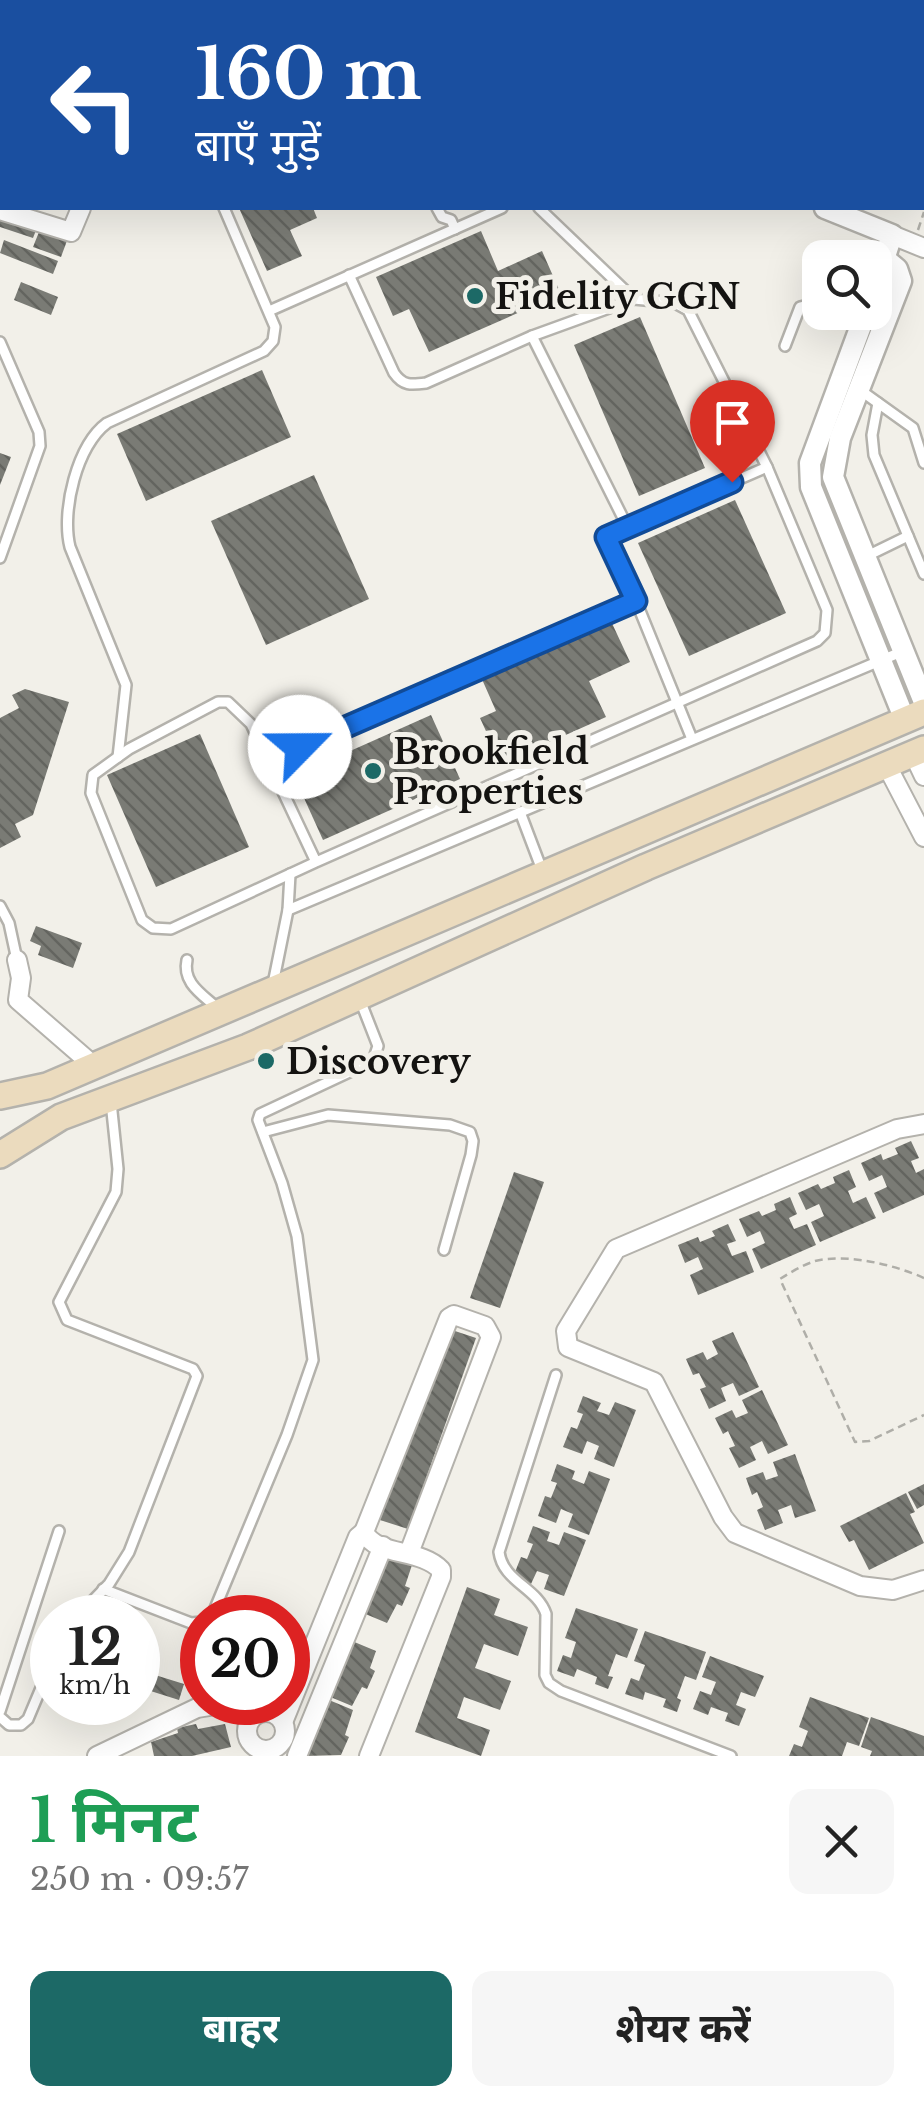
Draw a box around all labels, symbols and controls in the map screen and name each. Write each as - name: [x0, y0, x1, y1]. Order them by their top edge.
- text: 160 m: [195, 31, 422, 118]
- icon: left: [30, 40, 160, 170]
- text: बाएँ मुड़ें: [195, 117, 321, 173]
- map controls: [802, 240, 892, 330]
- button: search: [802, 240, 892, 330]
- place label: Fidelity GGN: [495, 275, 740, 318]
- marker: Fidelity GGN: [464, 285, 486, 307]
- pin: [690, 380, 775, 483]
- icon: arrive: [705, 395, 760, 450]
- position arrow: [248, 695, 352, 799]
- place label: Brookfield Properties: [393, 730, 589, 813]
- marker: Brookfield Properties: [362, 760, 384, 782]
- place label: Discovery: [286, 1040, 471, 1083]
- marker: Discovery: [255, 1050, 277, 1072]
- speed limit sign: 20: [180, 1595, 310, 1725]
- text: 12: [68, 1616, 122, 1679]
- text: km/h: [60, 1670, 130, 1701]
- text: 1 मिनट: [30, 1784, 198, 1858]
- button: close: [789, 1789, 894, 1894]
- text: 250 m · 09:57: [30, 1859, 249, 1899]
- button: बाहर: [30, 1971, 452, 2086]
- button: शेयर करें: [472, 1971, 894, 2086]

